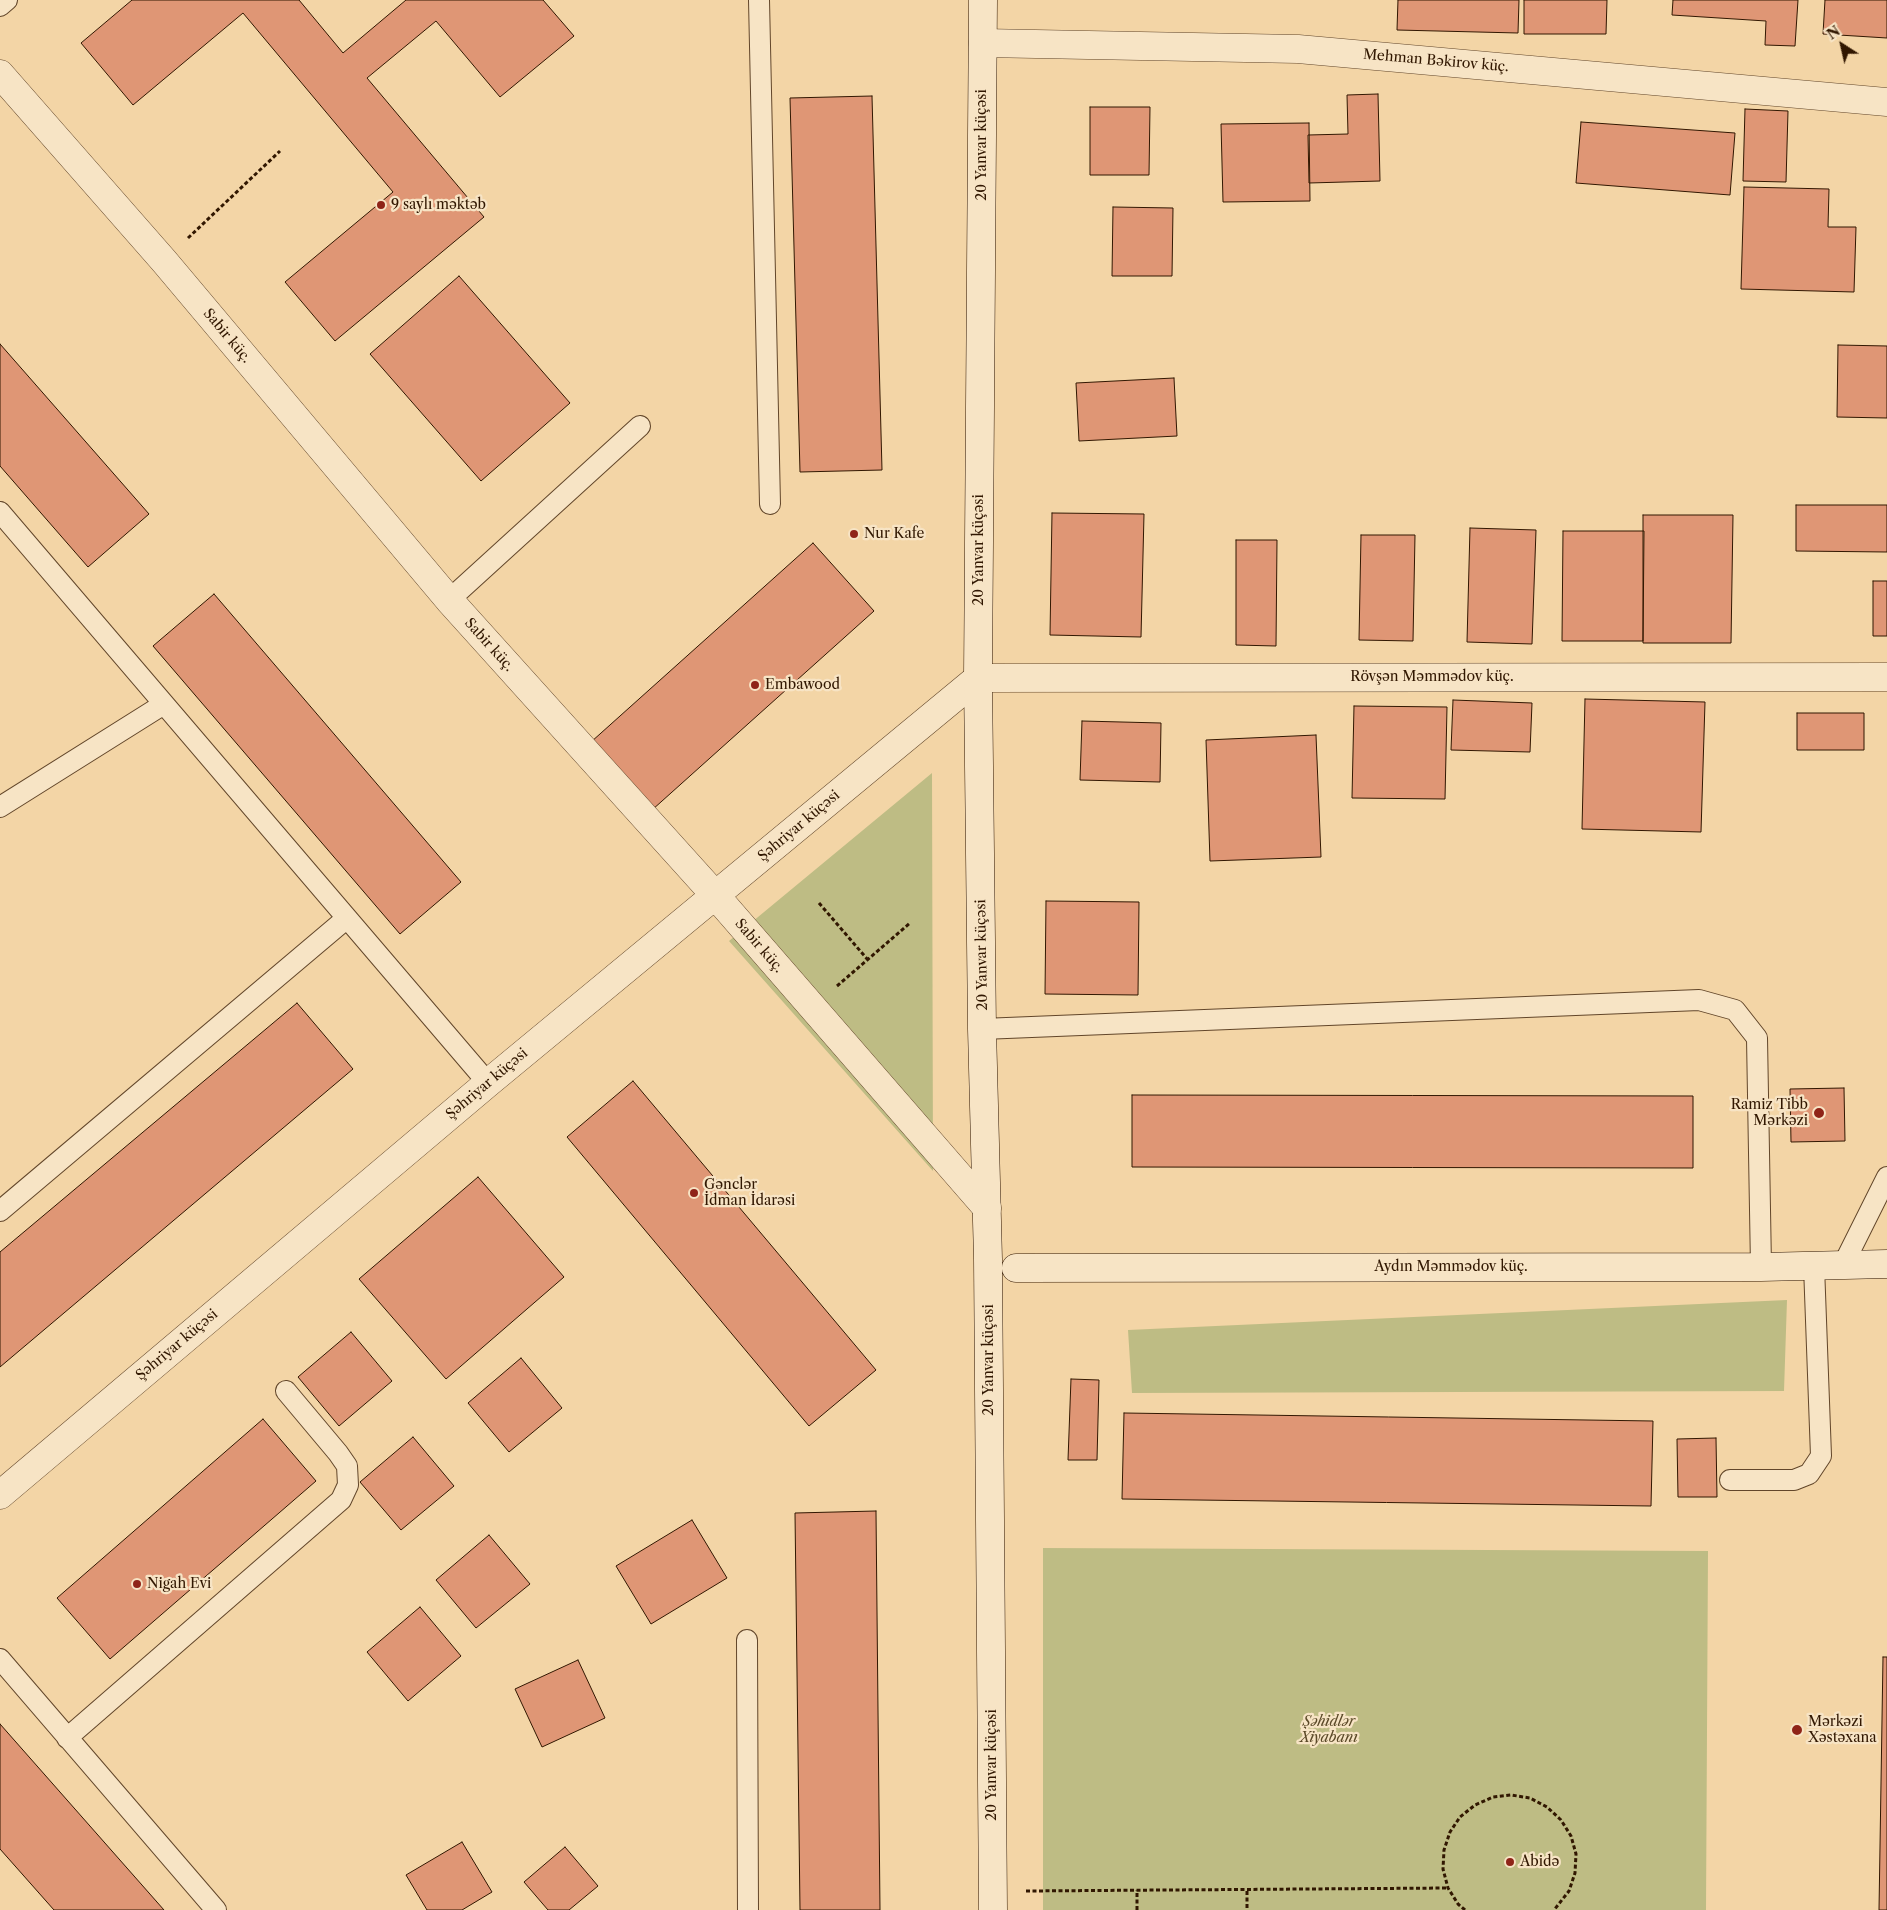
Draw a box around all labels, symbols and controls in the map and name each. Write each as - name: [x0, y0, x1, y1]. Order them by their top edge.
- north arrow: [1817, 20, 1867, 70]
- text: N: [1823, 22, 1844, 44]
- street label: Mehman Bəkirov küç.: [1362, 46, 1510, 76]
- street label: 20 Yanvar küçəsi: [974, 89, 990, 201]
- place label: 9 saylı məktəb: [391, 197, 486, 213]
- marker: 9 saylı məktəb: [375, 199, 387, 211]
- street label: Sabir küç.: [199, 305, 255, 367]
- street label: 20 Yanvar küçəsi: [971, 494, 987, 606]
- place label: Nur Kafe: [864, 526, 924, 542]
- marker: Nur Kafe: [848, 528, 860, 540]
- street label: Sabir küç.: [461, 615, 517, 675]
- street label: Rövşən Məmmədov küç.: [1350, 669, 1514, 685]
- place label: Embawood: [765, 677, 840, 693]
- marker: Embawood: [749, 679, 761, 691]
- street label: Şəhriyar küçəsi: [755, 787, 843, 865]
- street label: 20 Yanvar küçəsi: [973, 899, 991, 1011]
- street label: Sabir küç.: [731, 916, 787, 976]
- street label: Şəhriyar küçəsi: [443, 1045, 531, 1123]
- place label: Ramiz Tibb Mərkəzi: [1731, 1097, 1808, 1130]
- marker: Ramiz Tibb Mərkəzi: [1812, 1106, 1826, 1120]
- place label: Gənclər İdman İdarəsi: [704, 1177, 795, 1210]
- marker: Gənclər İdman İdarəsi: [688, 1187, 700, 1199]
- street label: Aydın Məmmədov küç.: [1374, 1259, 1528, 1275]
- street label: 20 Yanvar küçəsi: [981, 1304, 997, 1416]
- street label: Şəhriyar küçəsi: [133, 1306, 221, 1384]
- place label: Nigah Evi: [147, 1576, 211, 1592]
- marker: Nigah Evi: [131, 1578, 143, 1590]
- street label: 20 Yanvar küçəsi: [984, 1709, 1000, 1821]
- park label: Şəhidlər Xiyabanı: [1300, 1714, 1358, 1746]
- place label: Mərkəzi Xəstəxana: [1808, 1714, 1877, 1746]
- marker: Mərkəzi Xəstəxana: [1790, 1723, 1804, 1737]
- place label: Abidə: [1520, 1854, 1559, 1870]
- marker: Abidə: [1504, 1856, 1516, 1868]

